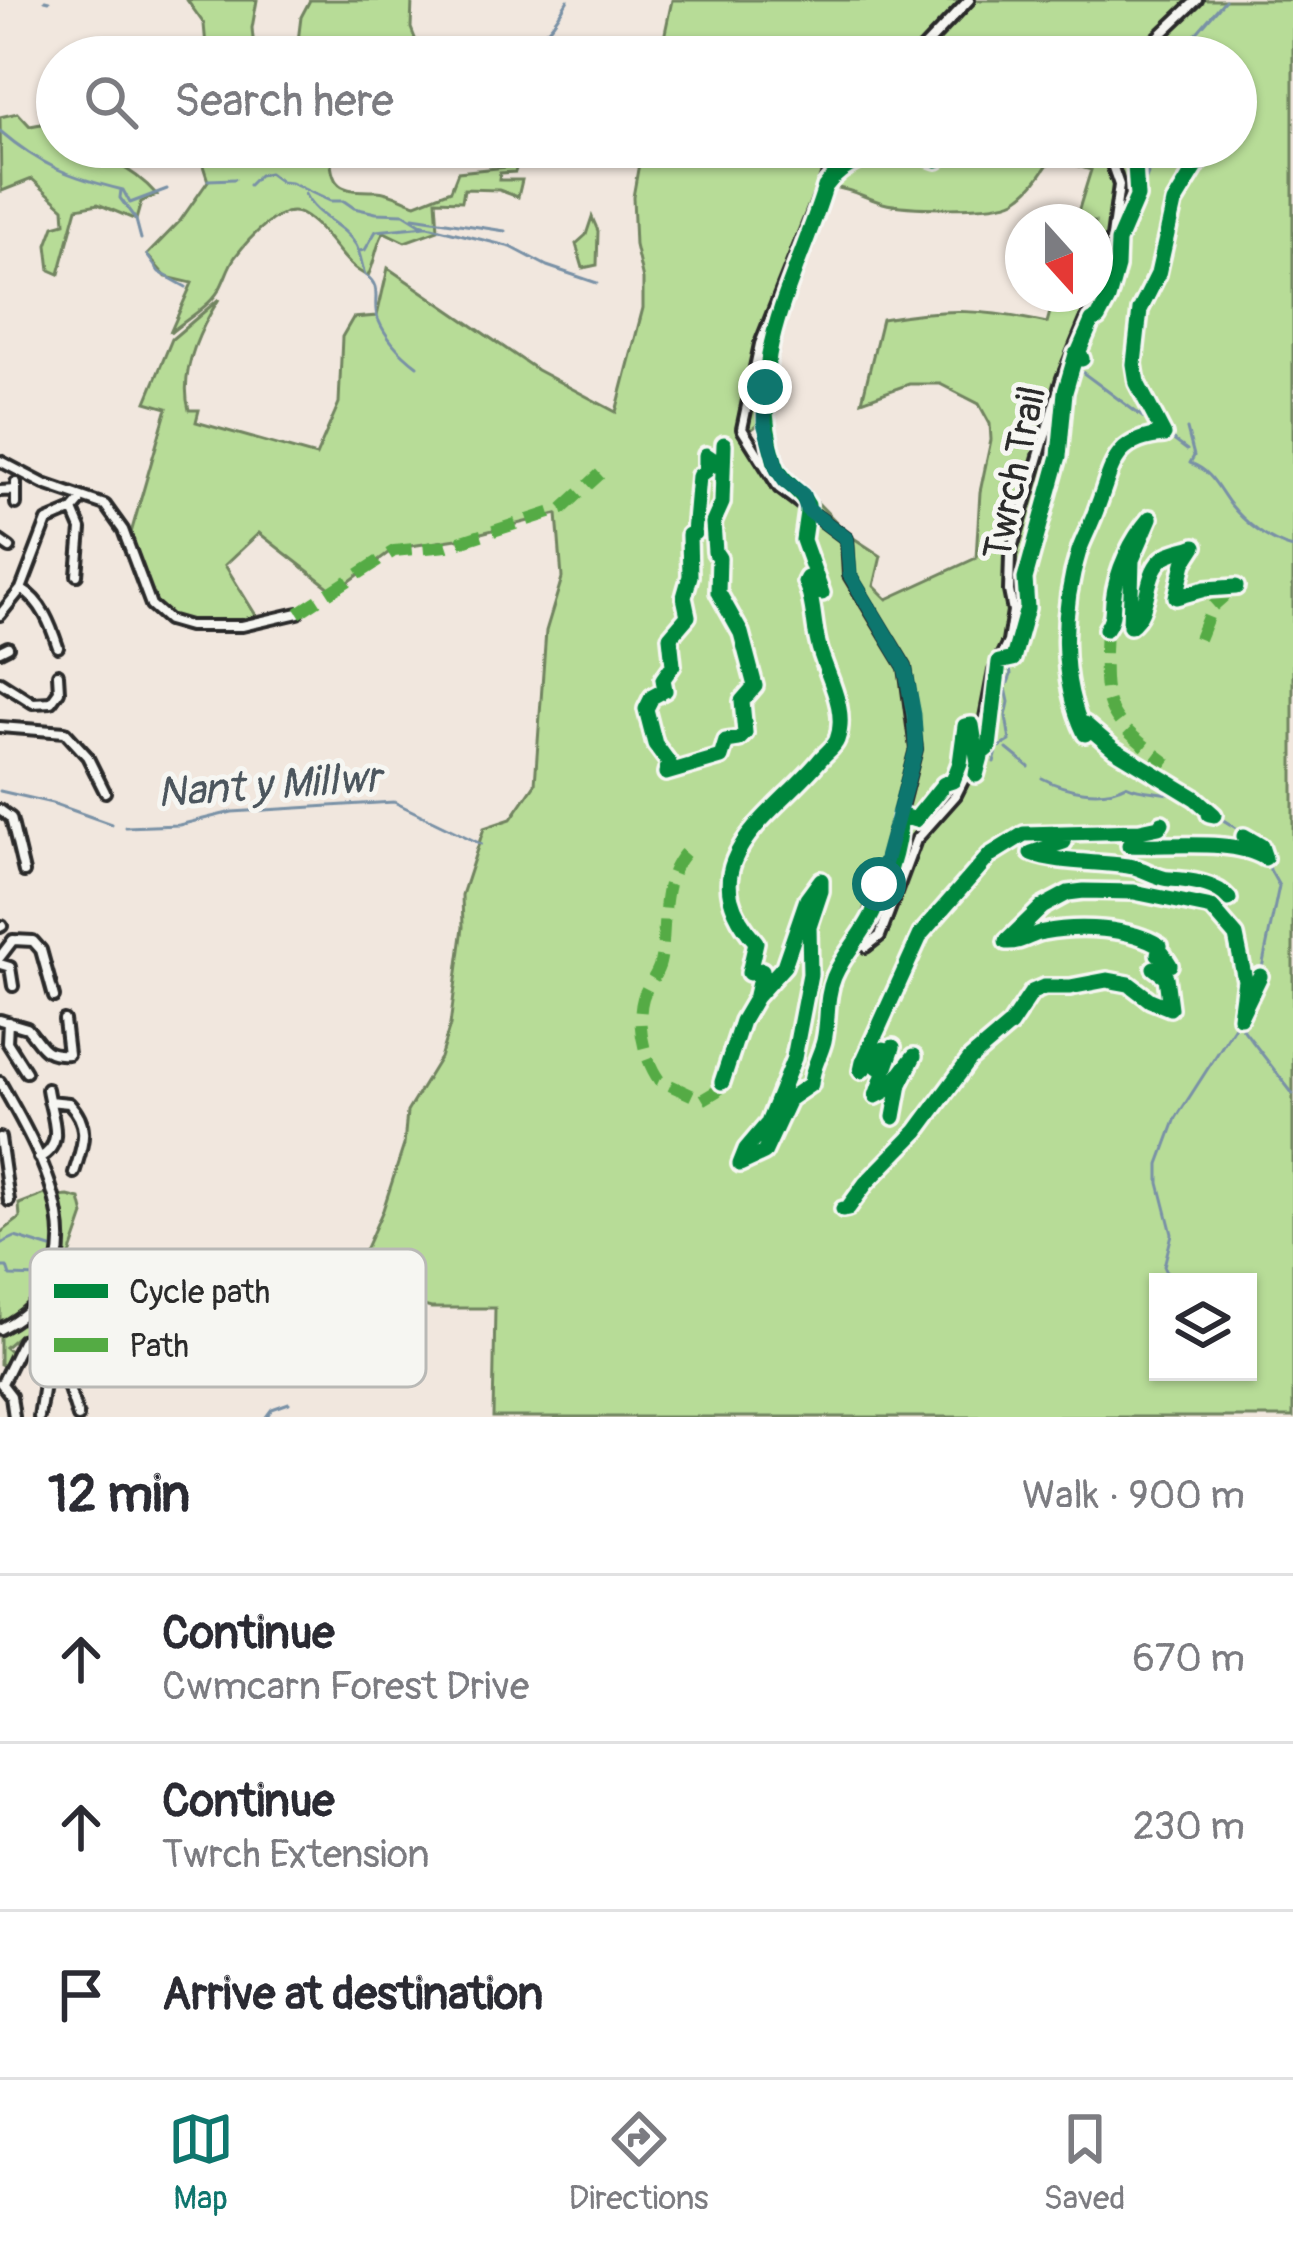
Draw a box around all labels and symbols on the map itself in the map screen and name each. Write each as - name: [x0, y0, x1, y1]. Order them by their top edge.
- north arrow: [1005, 204, 1113, 312]
- route end: [738, 360, 792, 414]
- street label: Twrch Trail: [973, 382, 1057, 564]
- water label: Nant y Millwr: [155, 752, 388, 820]
- route start: [852, 857, 906, 911]
- legend: [30, 1249, 426, 1387]
- text: Cycle path: [129, 1272, 270, 1313]
- text: Path: [129, 1326, 189, 1367]

